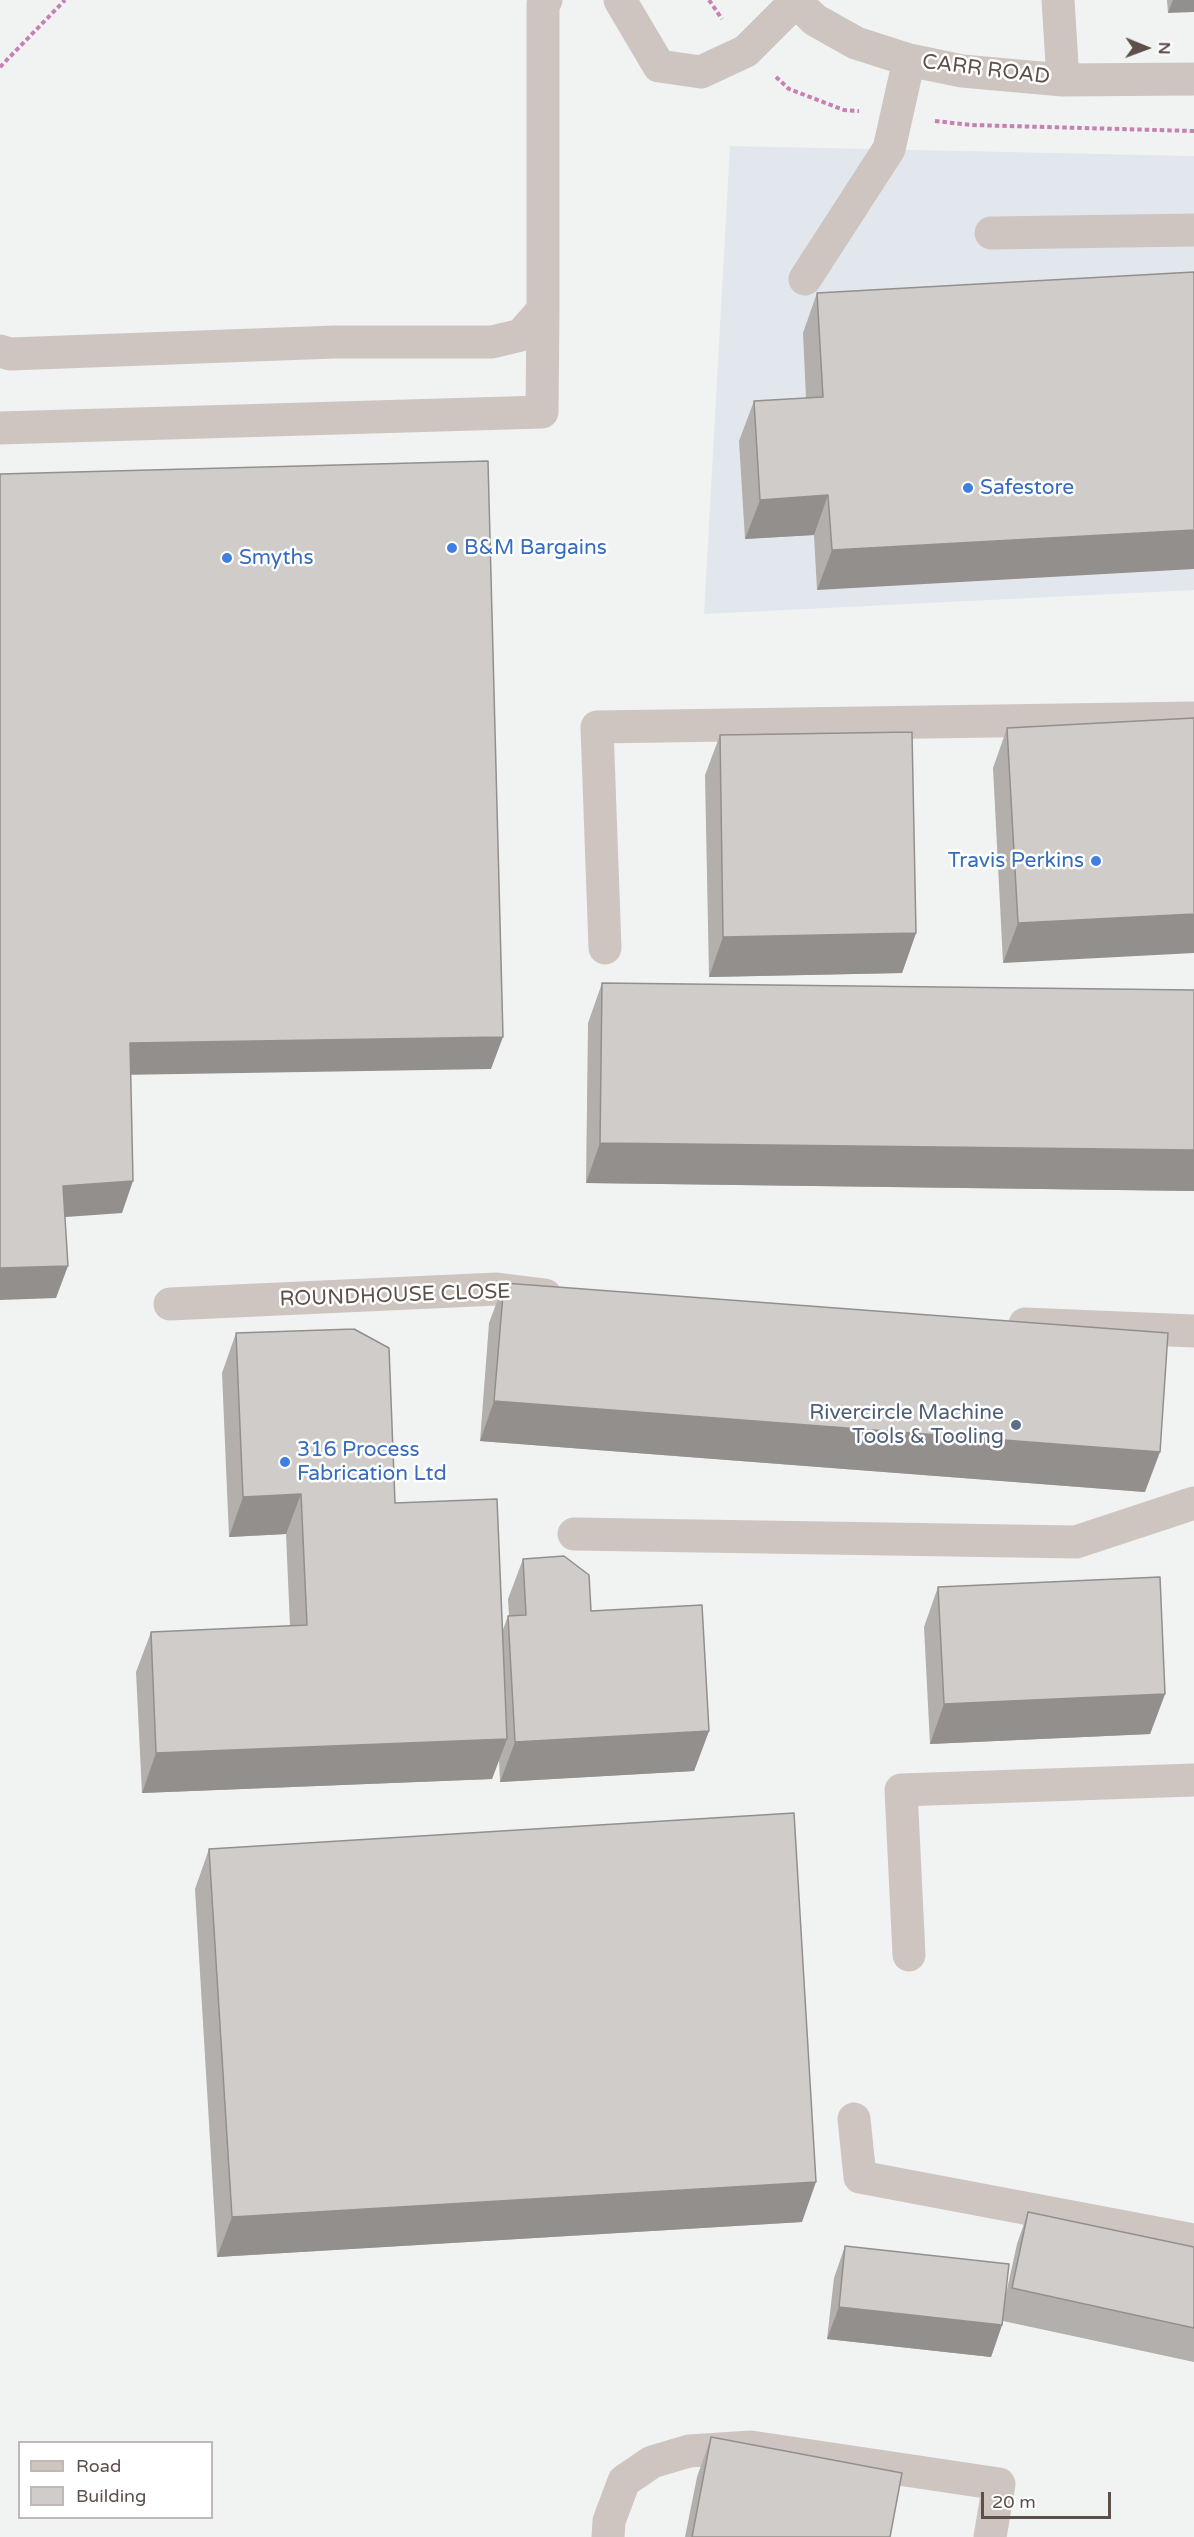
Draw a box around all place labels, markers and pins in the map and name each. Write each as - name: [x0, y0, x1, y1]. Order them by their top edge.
- place label: Safestore: [980, 475, 1074, 501]
- marker: Safestore: [961, 481, 975, 495]
- place label: B&M Bargains: [464, 535, 607, 561]
- marker: B&M Bargains: [445, 541, 459, 555]
- place label: Smyths: [239, 545, 313, 571]
- marker: Smyths: [220, 551, 234, 565]
- place label: Travis Perkins: [948, 848, 1084, 874]
- marker: Travis Perkins: [1089, 854, 1103, 868]
- place label: Rivercircle Machine Tools & Tooling: [809, 1400, 1004, 1450]
- marker: Rivercircle Machine Tools & Tooling: [1009, 1418, 1023, 1432]
- place label: 316 Process Fabrication Ltd: [297, 1437, 447, 1487]
- marker: 316 Process Fabrication Ltd: [278, 1455, 292, 1469]

